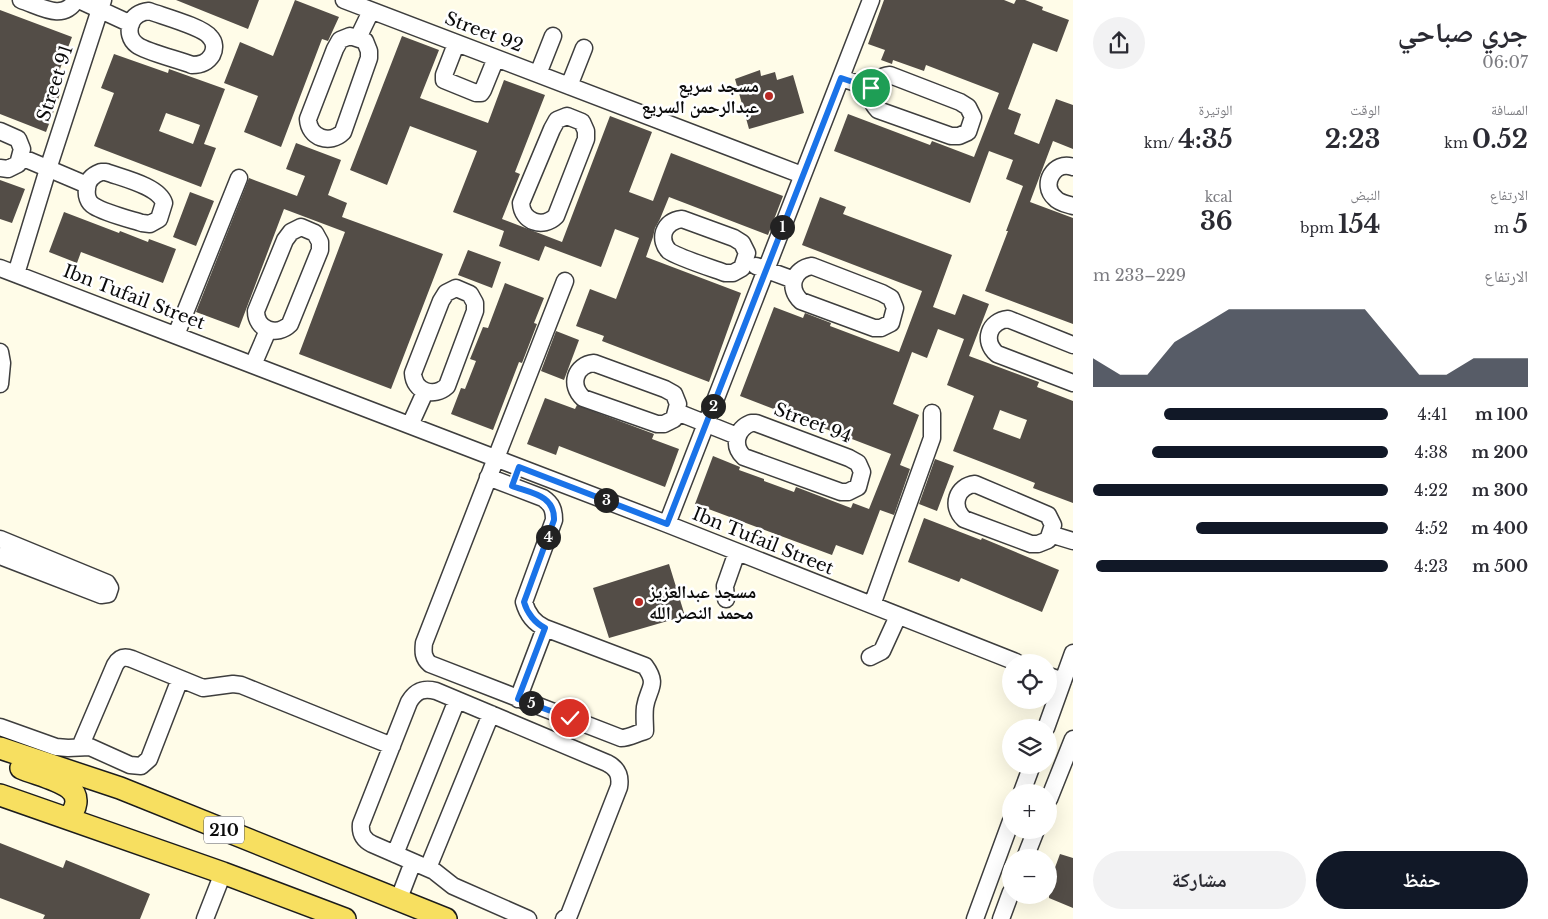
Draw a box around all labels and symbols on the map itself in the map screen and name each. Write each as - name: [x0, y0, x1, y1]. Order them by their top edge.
- street label: Street 92: [442, 7, 526, 57]
- street label: Street 91: [32, 42, 78, 124]
- pin: [850, 67, 892, 109]
- place label: مسجد سريع عبدالرحمن السريع: [641, 75, 759, 119]
- marker: مسجد سريع عبدالرحمن السريع: [763, 90, 775, 102]
- pin: 1: [770, 214, 794, 240]
- street label: Ibn Tufail Street: [60, 260, 208, 334]
- pin: 2: [700, 394, 726, 418]
- street label: Street 94: [771, 398, 855, 448]
- pin: 3: [594, 488, 618, 512]
- street label: Ibn Tufail Street: [689, 503, 837, 579]
- pin: 4: [536, 524, 560, 550]
- place label: مسجد عبدالعزيز محمد النصر الله: [648, 581, 756, 624]
- marker: مسجد عبدالعزيز محمد النصر الله: [633, 596, 645, 608]
- pin: 5: [518, 690, 544, 716]
- pin: [549, 697, 591, 739]
- road number: 210: [204, 816, 244, 844]

